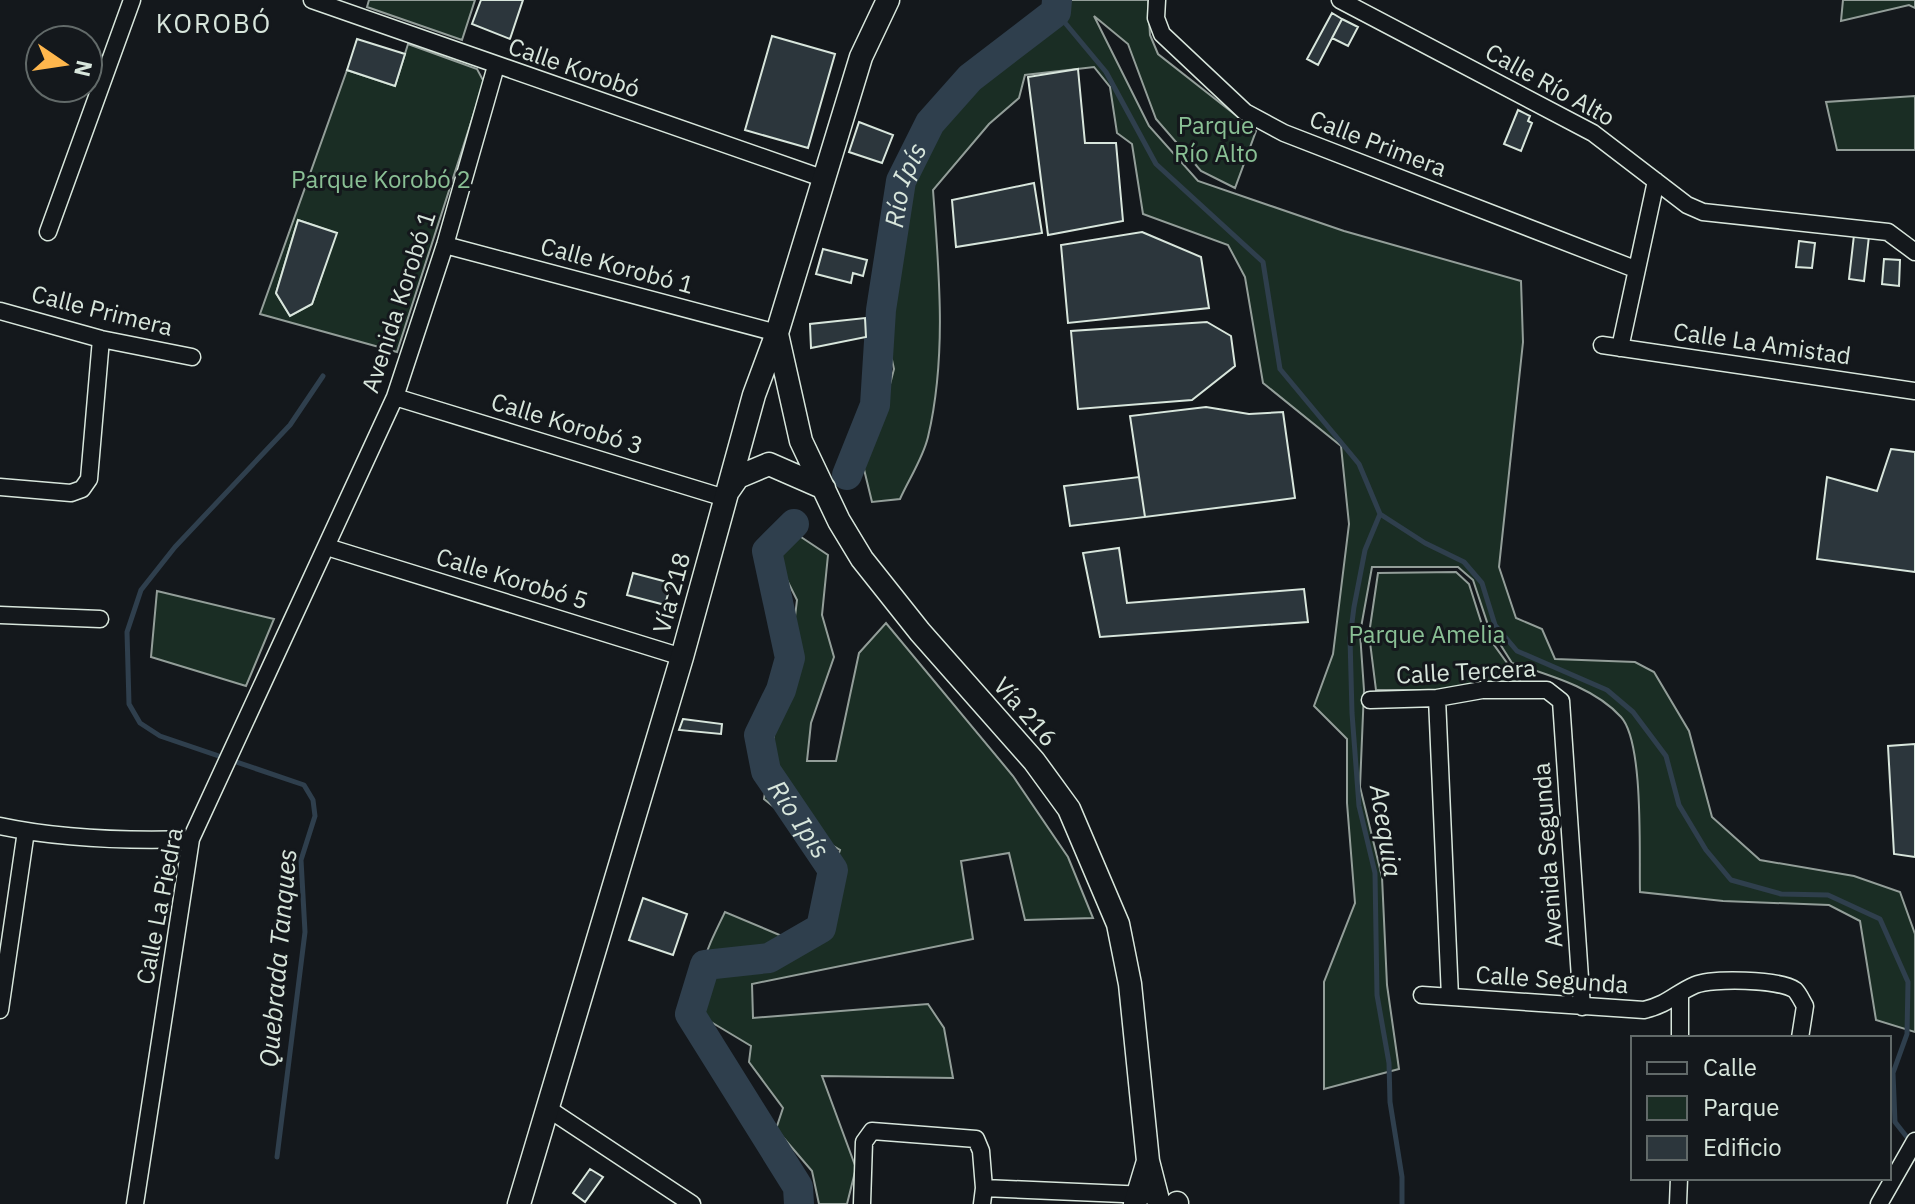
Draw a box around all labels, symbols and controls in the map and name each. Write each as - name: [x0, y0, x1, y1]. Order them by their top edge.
- district label: KOROBÓ: [156, 6, 272, 40]
- north arrow: [24, 24, 104, 104]
- street label: Calle Korobó: [504, 30, 644, 104]
- street label: Calle Río Alto: [1480, 35, 1621, 133]
- text: N: [68, 58, 100, 80]
- street label: Calle Primera: [1305, 102, 1452, 184]
- park label: Parque Río Alto: [1174, 109, 1258, 169]
- water label: Río Ipís: [876, 137, 934, 230]
- park label: Parque Korobó 2: [291, 163, 471, 195]
- street label: Avenida Korobó 1: [354, 207, 443, 397]
- street label: Calle Korobó 1: [537, 229, 697, 301]
- street label: Calle Primera: [28, 277, 176, 343]
- street label: Calle La Amistad: [1671, 315, 1853, 371]
- street label: Calle Korobó 3: [487, 385, 647, 461]
- street label: Calle Korobó 5: [432, 540, 592, 616]
- street label: Vía 218: [645, 549, 697, 637]
- park label: Parque Amelia: [1348, 618, 1506, 650]
- street label: Calle Tercera: [1395, 651, 1537, 691]
- street label: Vía 216: [987, 670, 1065, 753]
- street label: Avenida Segunda: [1525, 761, 1569, 949]
- water label: Río Ipís: [761, 773, 838, 865]
- water label: Acequia: [1363, 781, 1411, 879]
- street label: Calle La Piedra: [128, 824, 190, 987]
- water label: Quebrada Tanques: [251, 847, 303, 1068]
- street label: Calle Segunda: [1475, 958, 1630, 1000]
- legend: [1631, 1036, 1891, 1180]
- text: Calle: [1703, 1051, 1757, 1083]
- text: Parque: [1703, 1091, 1780, 1123]
- text: Edificio: [1703, 1131, 1782, 1163]

